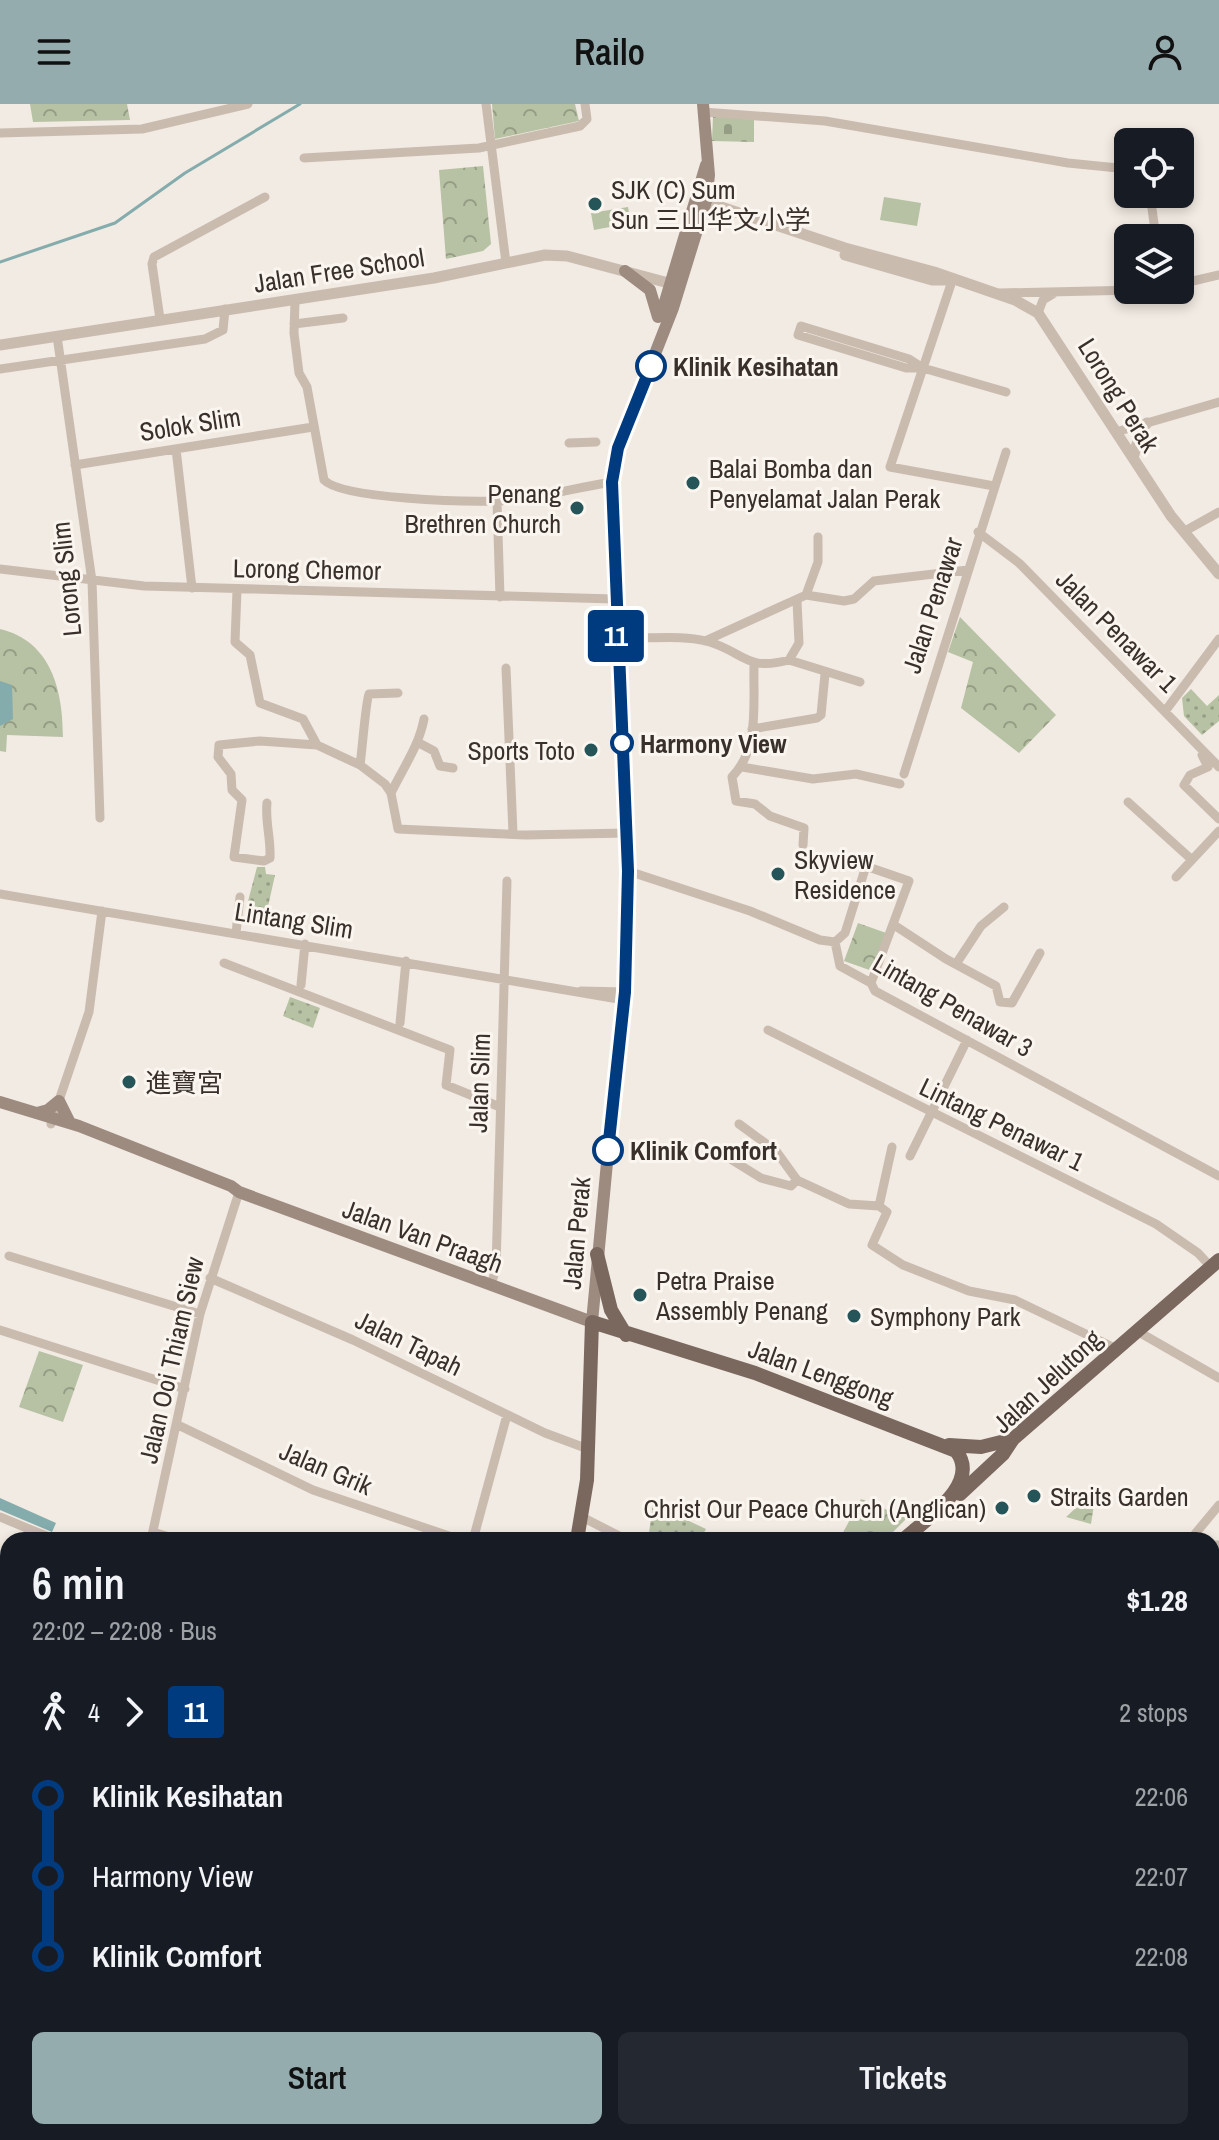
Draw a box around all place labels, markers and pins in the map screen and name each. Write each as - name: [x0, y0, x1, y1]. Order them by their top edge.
- place label: SJK (C) Sum Sun 三山华文小学: [611, 172, 811, 237]
- marker: SJK (C) Sum Sun 三山华文小学: [586, 195, 604, 213]
- place label: Klinik Kesihatan: [673, 349, 839, 384]
- marker: Klinik Kesihatan: [636, 351, 666, 381]
- place label: Balai Bomba dan Penyelamat Jalan Perak: [709, 451, 940, 516]
- marker: Balai Bomba dan Penyelamat Jalan Perak: [684, 474, 702, 492]
- place label: Penang Brethren Church: [405, 476, 561, 541]
- marker: Penang Brethren Church: [568, 499, 586, 517]
- place label: Harmony View: [640, 726, 787, 761]
- marker: Harmony View: [611, 732, 633, 754]
- place label: Sports Toto: [468, 733, 575, 768]
- marker: Sports Toto: [582, 741, 600, 759]
- place label: Skyview Residence: [794, 842, 896, 907]
- marker: Skyview Residence: [769, 865, 787, 883]
- place label: 進寶宮: [145, 1065, 223, 1100]
- marker: 進寶宮: [120, 1073, 138, 1091]
- place label: Klinik Comfort: [630, 1133, 777, 1168]
- marker: Klinik Comfort: [593, 1135, 623, 1165]
- place label: Petra Praise Assembly Penang: [655, 1263, 828, 1328]
- marker: Petra Praise Assembly Penang: [631, 1286, 649, 1304]
- place label: Symphony Park: [870, 1299, 1021, 1334]
- marker: Symphony Park: [845, 1307, 863, 1325]
- place label: Straits Garden: [1050, 1479, 1189, 1514]
- marker: Straits Garden: [1025, 1487, 1043, 1505]
- place label: Christ Our Peace Church (Anglican): [644, 1491, 986, 1526]
- marker: Christ Our Peace Church (Anglican): [993, 1499, 1011, 1517]

